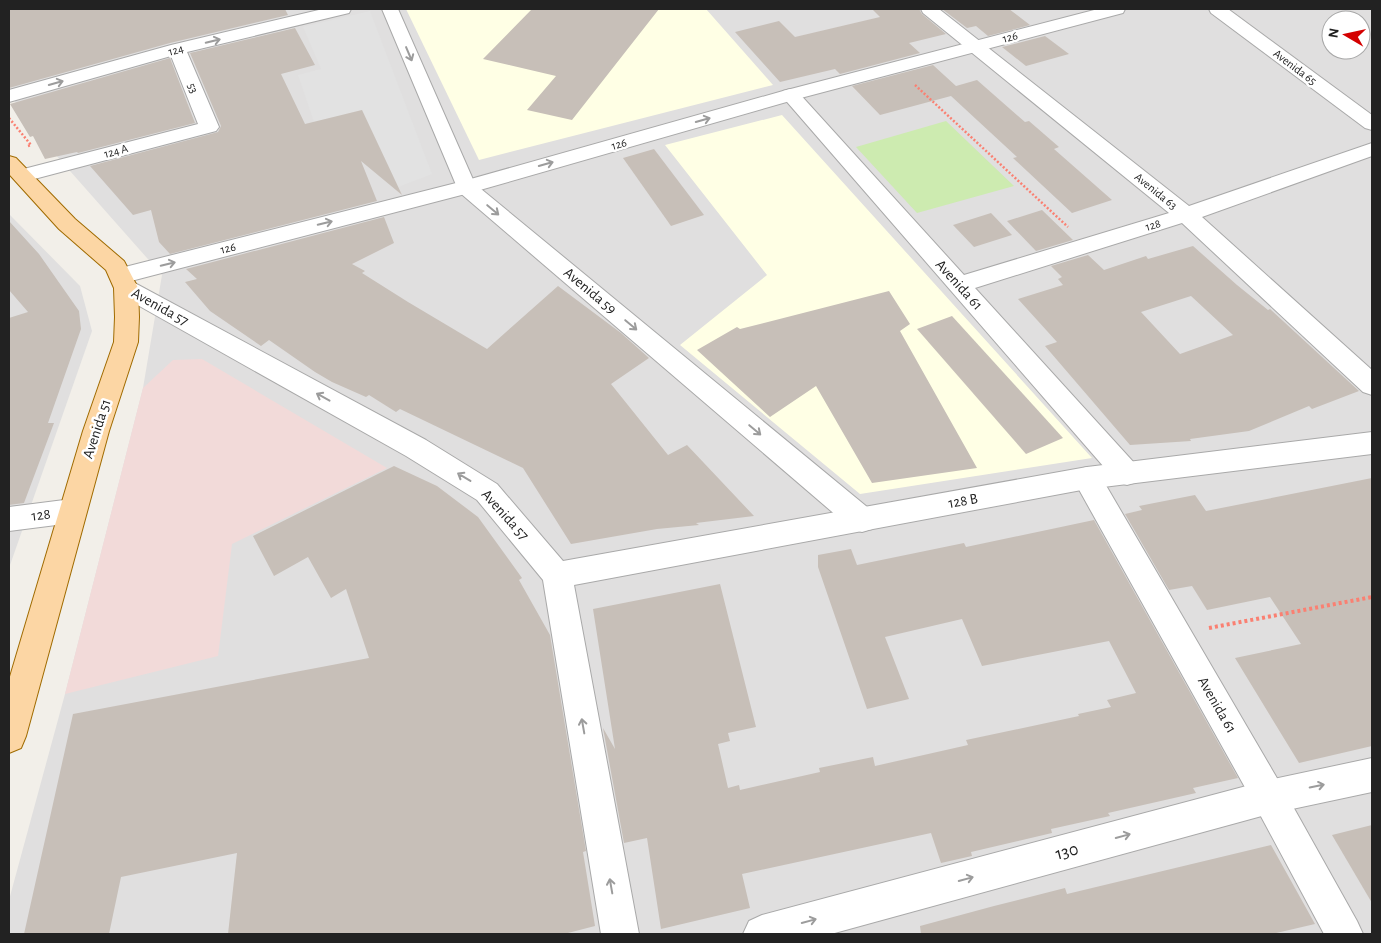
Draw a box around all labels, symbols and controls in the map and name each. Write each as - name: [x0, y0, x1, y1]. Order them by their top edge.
- north arrow: [1321, 10, 1371, 60]
- text: N: [1326, 27, 1342, 39]
- street label: 126: [1001, 29, 1019, 45]
- one-way arrow: [204, 36, 220, 45]
- street label: 124: [167, 42, 185, 58]
- one-way arrow: [405, 46, 415, 61]
- street label: Avenida 65: [1271, 47, 1319, 87]
- one-way arrow: [47, 77, 63, 87]
- street label: 53: [186, 81, 200, 95]
- one-way arrow: [694, 115, 710, 124]
- street label: 126: [610, 136, 628, 152]
- street label: 124 A: [103, 142, 129, 160]
- one-way arrow: [538, 159, 554, 169]
- street label: Avenida 63: [1133, 170, 1179, 212]
- one-way arrow: [486, 204, 499, 215]
- street label: 128: [1144, 217, 1162, 233]
- one-way arrow: [317, 218, 333, 227]
- street label: 126: [219, 240, 237, 256]
- street label: Avenida 61: [933, 257, 985, 313]
- one-way arrow: [159, 258, 175, 268]
- street label: Avenida 59: [561, 265, 619, 317]
- street label: Avenida 57: [129, 285, 191, 329]
- one-way arrow: [624, 320, 637, 331]
- one-way arrow: [316, 392, 331, 401]
- street label: Avenida 51: [80, 397, 114, 461]
- one-way arrow: [748, 424, 761, 435]
- one-way arrow: [457, 472, 471, 483]
- street label: Avenida 57: [479, 487, 531, 543]
- street label: 128 B: [947, 491, 979, 511]
- street label: 128: [31, 506, 51, 524]
- street label: Avenida 61: [1195, 674, 1239, 736]
- one-way arrow: [578, 719, 588, 735]
- one-way arrow: [1308, 781, 1324, 791]
- one-way arrow: [1114, 831, 1130, 841]
- street label: 130: [1054, 840, 1080, 864]
- one-way arrow: [958, 874, 974, 883]
- one-way arrow: [606, 879, 616, 895]
- one-way arrow: [801, 916, 817, 926]

